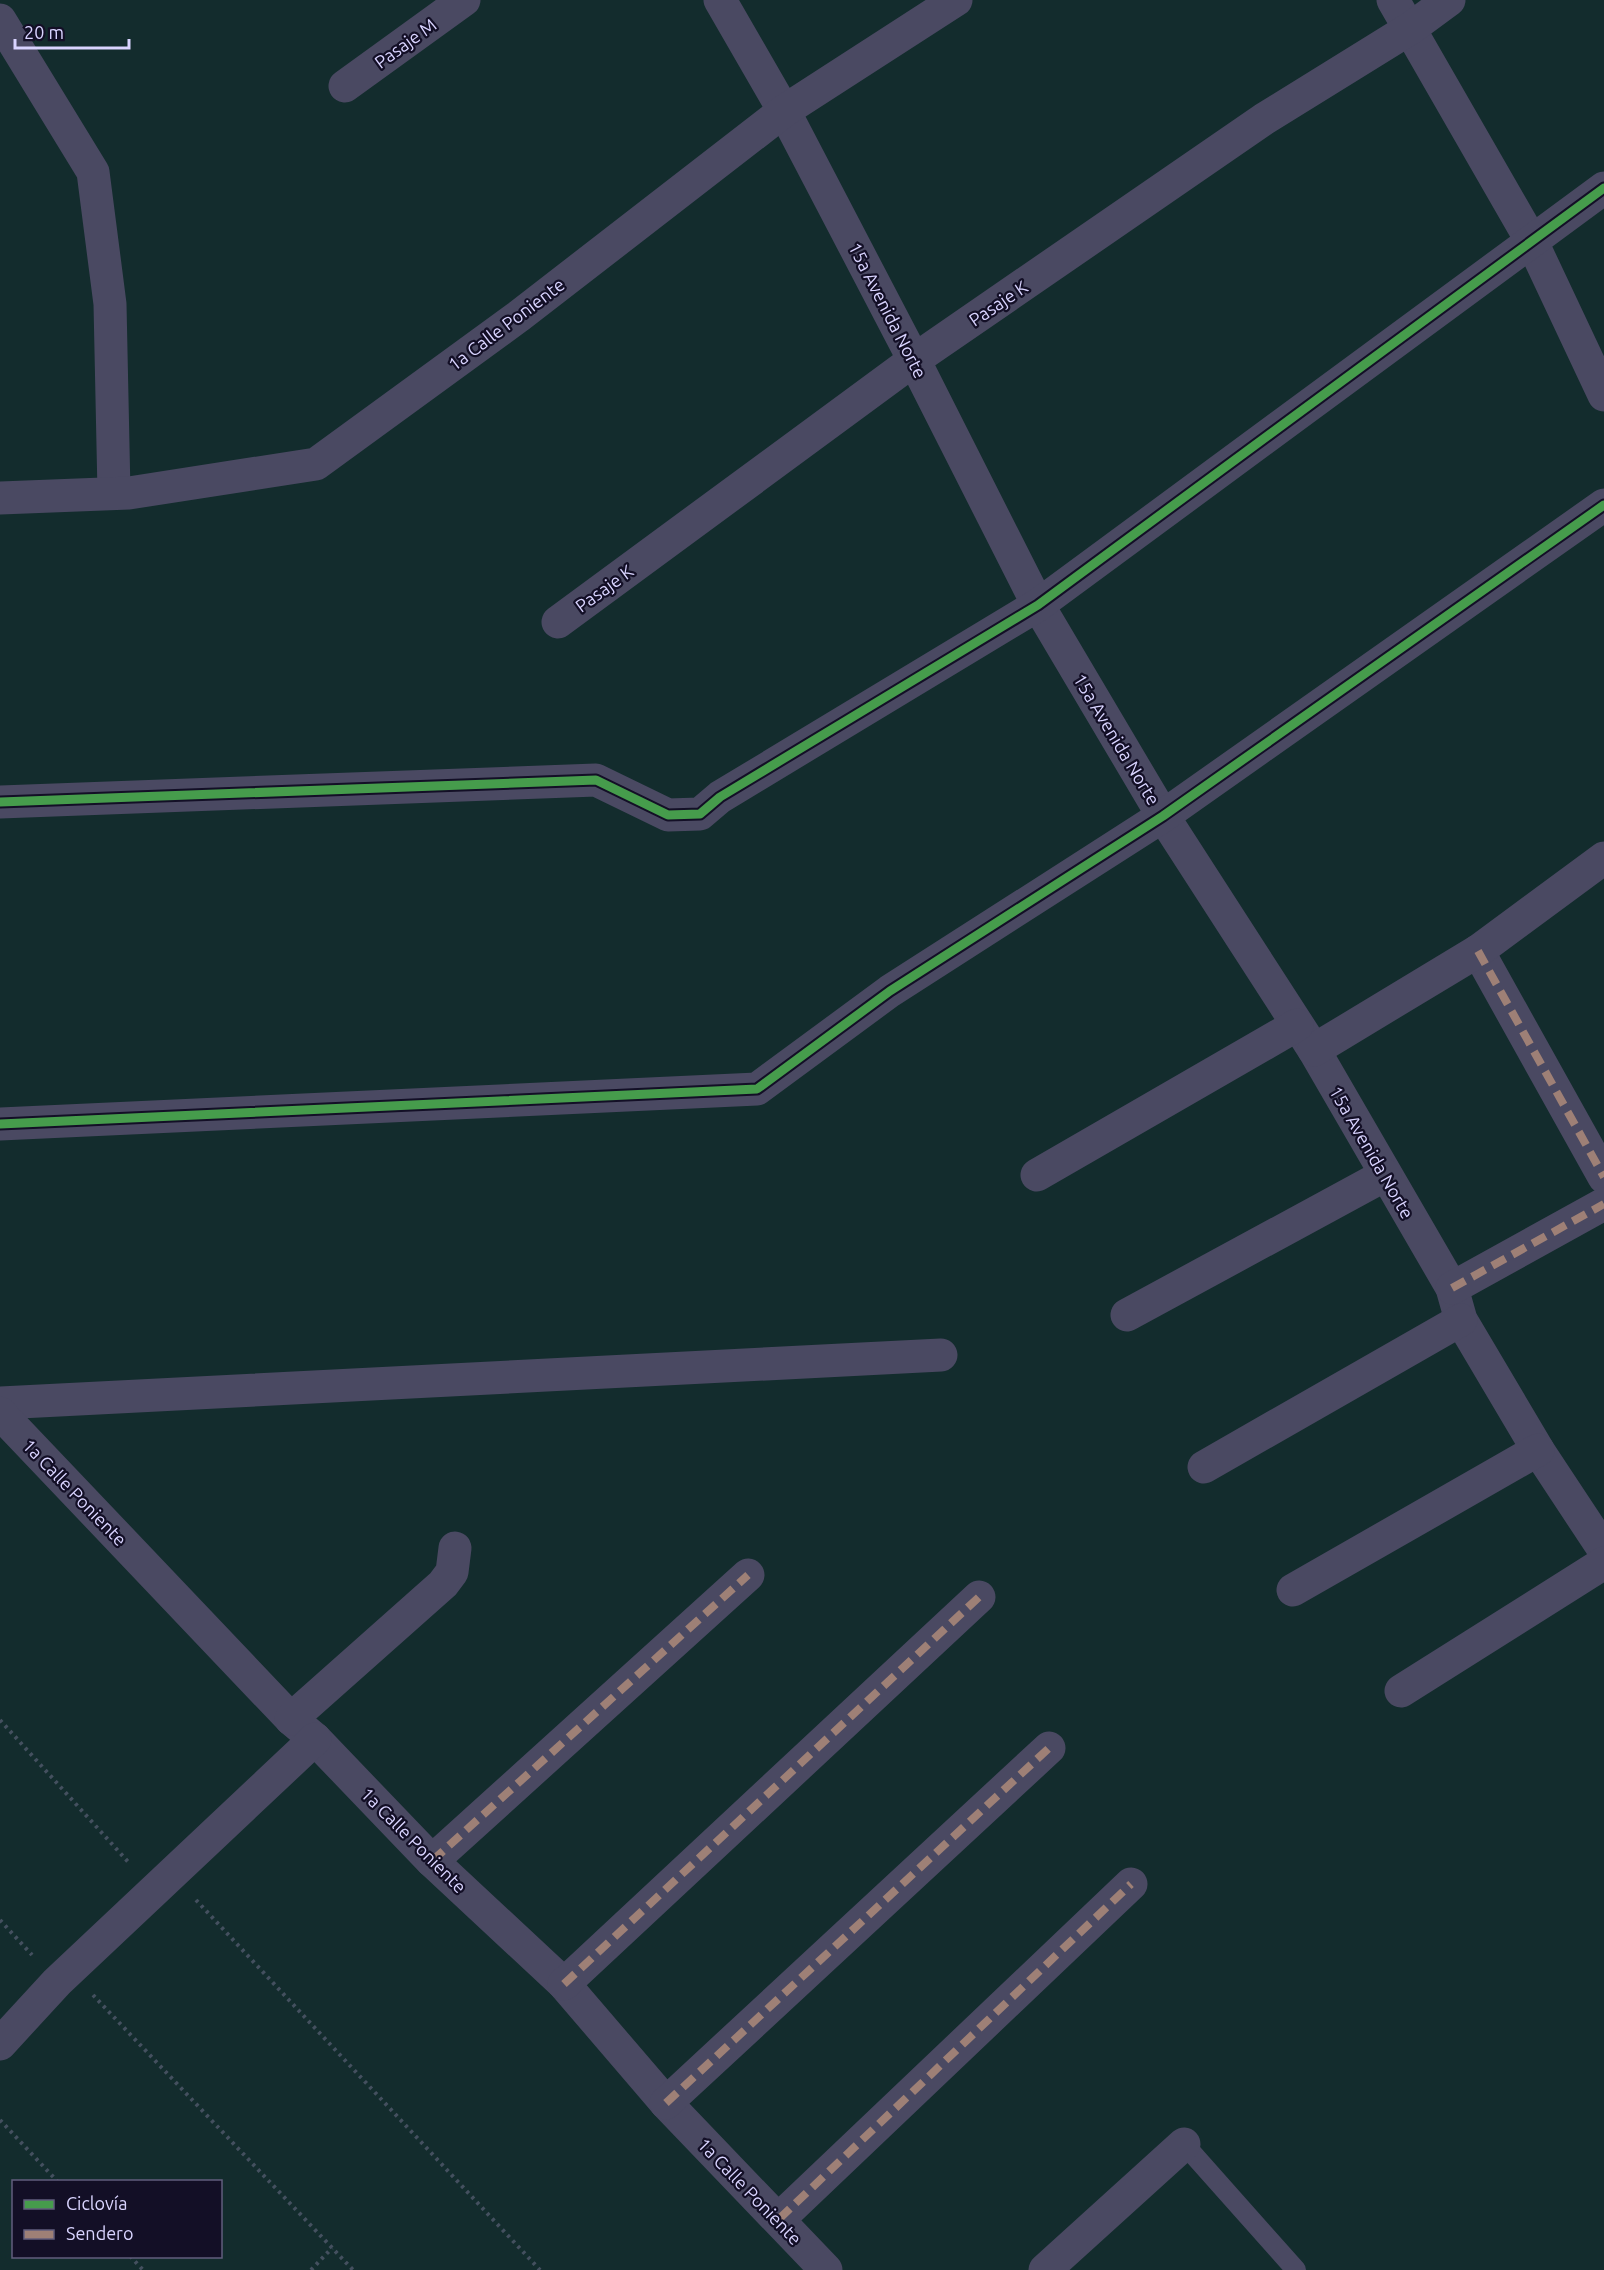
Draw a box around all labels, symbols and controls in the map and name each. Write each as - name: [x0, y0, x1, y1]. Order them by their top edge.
- scale bar: [15, 12, 129, 50]
- street label: Pasaje M: [370, 14, 440, 72]
- text: 20 m: [24, 22, 64, 42]
- street label: 15a Avenida Norte: [845, 239, 931, 381]
- street label: 1a Calle Poniente: [444, 274, 568, 374]
- street label: Pasaje K: [965, 276, 1031, 330]
- street label: Pasaje K: [571, 560, 637, 616]
- street label: 15a Avenida Norte: [1070, 670, 1164, 808]
- street label: 15a Avenida Norte: [1326, 1082, 1418, 1222]
- street label: 1a Calle Poniente: [19, 1435, 131, 1549]
- street label: 1a Calle Poniente: [357, 1783, 471, 1897]
- street label: 1a Calle Poniente: [694, 2134, 806, 2248]
- legend: [12, 2180, 222, 2258]
- text: Ciclovía: [66, 2193, 127, 2213]
- text: Sendero: [66, 2223, 133, 2243]

